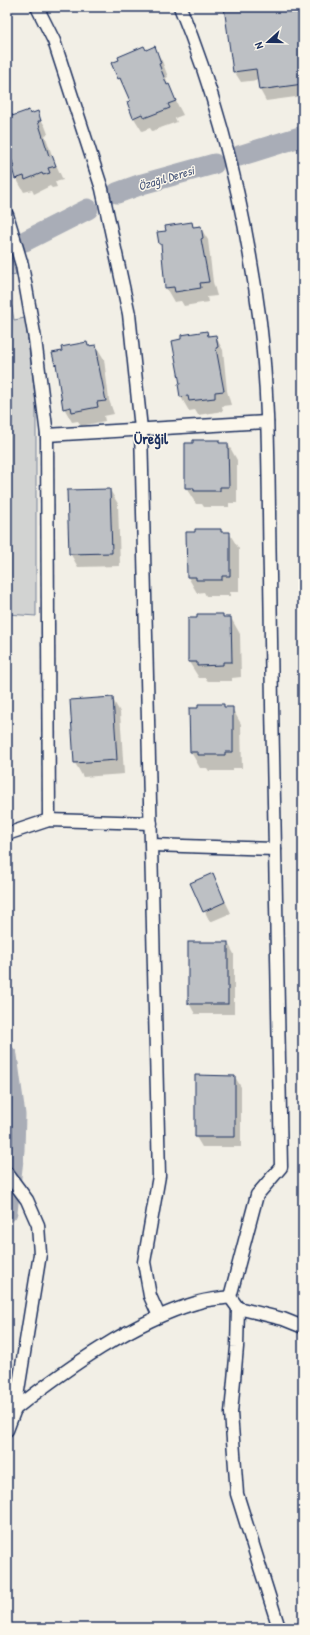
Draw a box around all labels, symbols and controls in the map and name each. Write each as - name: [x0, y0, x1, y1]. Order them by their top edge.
- north arrow: [248, 22, 288, 62]
- text: N: [251, 40, 266, 51]
- water label: Özağıl Deresi: [136, 161, 197, 195]
- district label: Üreğil: [134, 428, 169, 450]

